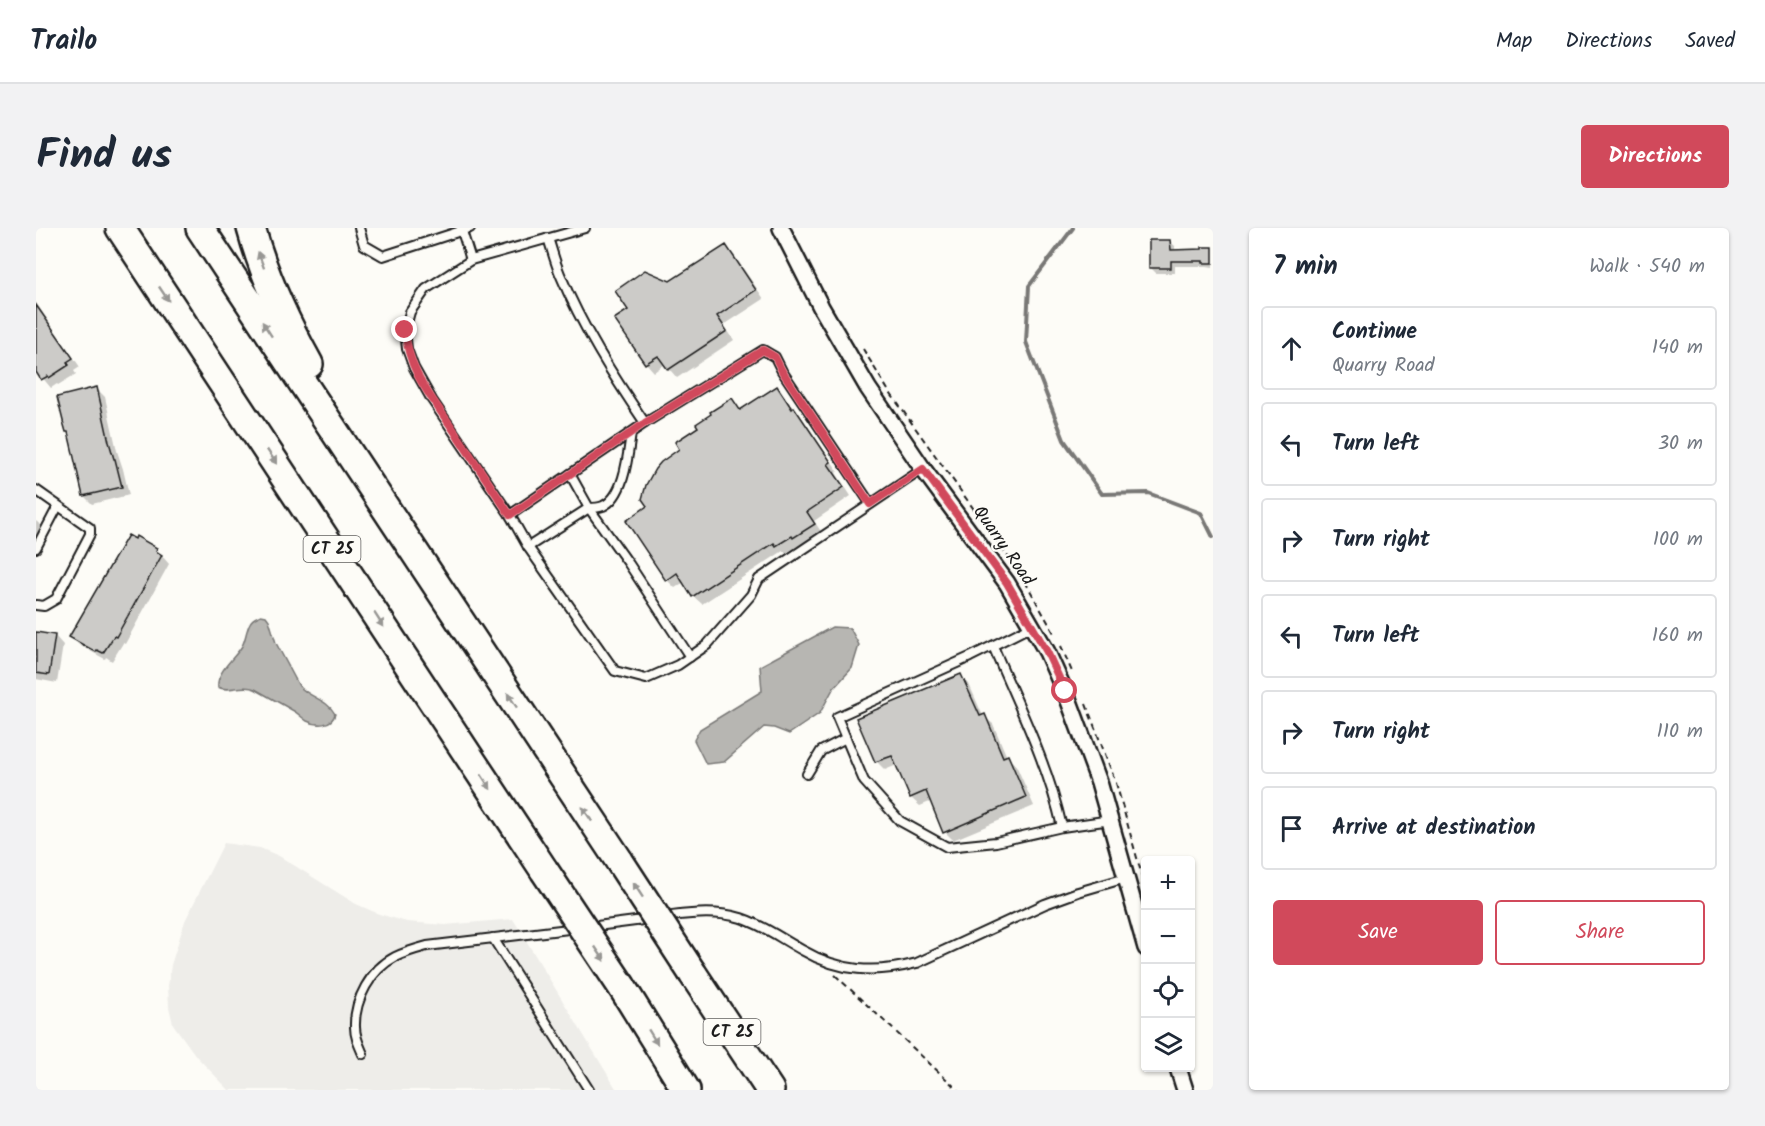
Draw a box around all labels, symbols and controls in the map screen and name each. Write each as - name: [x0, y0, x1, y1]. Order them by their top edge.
- text: Trailo: [30, 19, 97, 64]
- text: Map: [1496, 25, 1532, 58]
- text: Directions: [1565, 25, 1652, 58]
- text: Saved: [1685, 25, 1735, 58]
- text: Find us: [36, 123, 172, 190]
- button: Directions: [1581, 125, 1729, 188]
- text: 7 min: [1273, 246, 1338, 288]
- one-way arrow: [256, 251, 266, 269]
- text: Walk · 540 m: [1589, 251, 1705, 283]
- one-way arrow: [158, 286, 170, 302]
- text: Continue: [1332, 315, 1417, 350]
- route end: [391, 316, 417, 342]
- one-way arrow: [262, 321, 273, 337]
- icon: ahead: [1275, 332, 1308, 365]
- text: 140 m: [1652, 332, 1703, 364]
- text: Quarry Road: [1332, 350, 1435, 382]
- text: Turn left: [1332, 427, 1419, 462]
- icon: left: [1275, 428, 1308, 461]
- text: 30 m: [1658, 428, 1703, 460]
- one-way arrow: [266, 449, 277, 465]
- street label: Quarry Road: [965, 500, 1042, 593]
- text: Turn right: [1332, 523, 1430, 558]
- icon: right: [1275, 524, 1308, 557]
- text: 100 m: [1653, 524, 1703, 556]
- road number: CT 25: [304, 536, 360, 562]
- one-way arrow: [373, 611, 385, 627]
- text: Turn left: [1332, 619, 1419, 654]
- icon: left: [1275, 620, 1308, 653]
- text: 160 m: [1652, 620, 1703, 652]
- route start: [1051, 677, 1077, 703]
- one-way arrow: [507, 692, 518, 709]
- text: Turn right: [1332, 715, 1430, 750]
- icon: right: [1275, 716, 1308, 749]
- text: 110 m: [1657, 716, 1703, 748]
- one-way arrow: [481, 774, 492, 791]
- one-way arrow: [581, 806, 593, 822]
- text: Arrive at destination: [1332, 811, 1535, 846]
- icon: arrive: [1275, 812, 1308, 845]
- map controls: [1141, 856, 1195, 1072]
- button: +: [1141, 856, 1195, 910]
- one-way arrow: [633, 882, 644, 898]
- button: Save: [1273, 900, 1483, 965]
- button: Share: [1495, 900, 1705, 965]
- button: −: [1141, 910, 1195, 964]
- one-way arrow: [594, 945, 605, 962]
- button: locate: [1141, 964, 1195, 1018]
- button: layers: [1141, 1018, 1195, 1072]
- road number: CT 25: [704, 1019, 760, 1045]
- one-way arrow: [648, 1029, 659, 1045]

